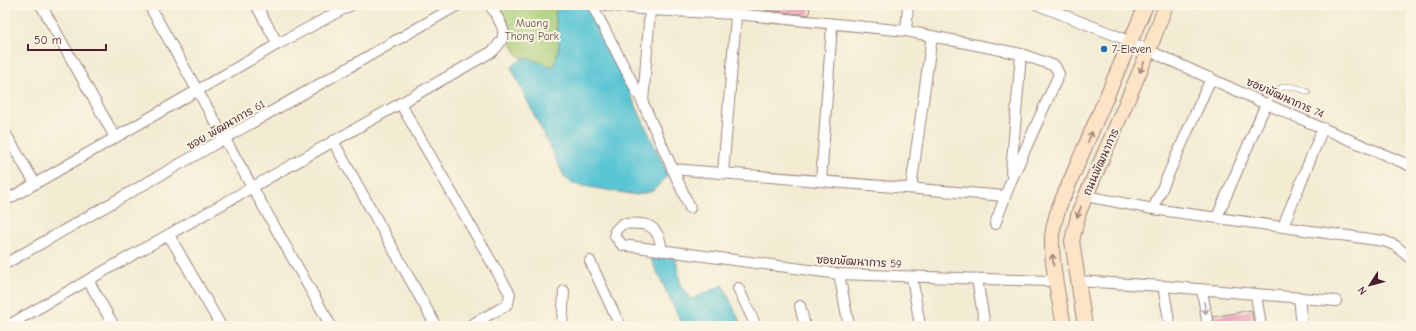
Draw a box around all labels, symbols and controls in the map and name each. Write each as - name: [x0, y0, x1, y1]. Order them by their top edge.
- park label: Muang Thong Park: [505, 17, 560, 43]
- scale bar: [28, 26, 106, 52]
- text: 50 m: [34, 33, 62, 47]
- place label: 7-Eleven: [1112, 43, 1151, 56]
- marker: 7-Eleven: [1099, 44, 1109, 54]
- one-way arrow: [1138, 61, 1145, 73]
- street label: ซอยพัฒนาการ 74: [1244, 74, 1326, 121]
- street label: ซอย พัฒนาการ 61: [184, 97, 267, 153]
- street label: ถนนพัฒนาการ: [1080, 126, 1122, 197]
- one-way arrow: [1086, 132, 1094, 144]
- one-way arrow: [1074, 206, 1082, 218]
- street label: ซอยพัฒนาการ 59: [816, 252, 902, 271]
- one-way arrow: [1050, 254, 1057, 267]
- north arrow: [1350, 265, 1390, 305]
- text: N: [1355, 284, 1370, 297]
- one-way arrow: [1201, 301, 1209, 314]

